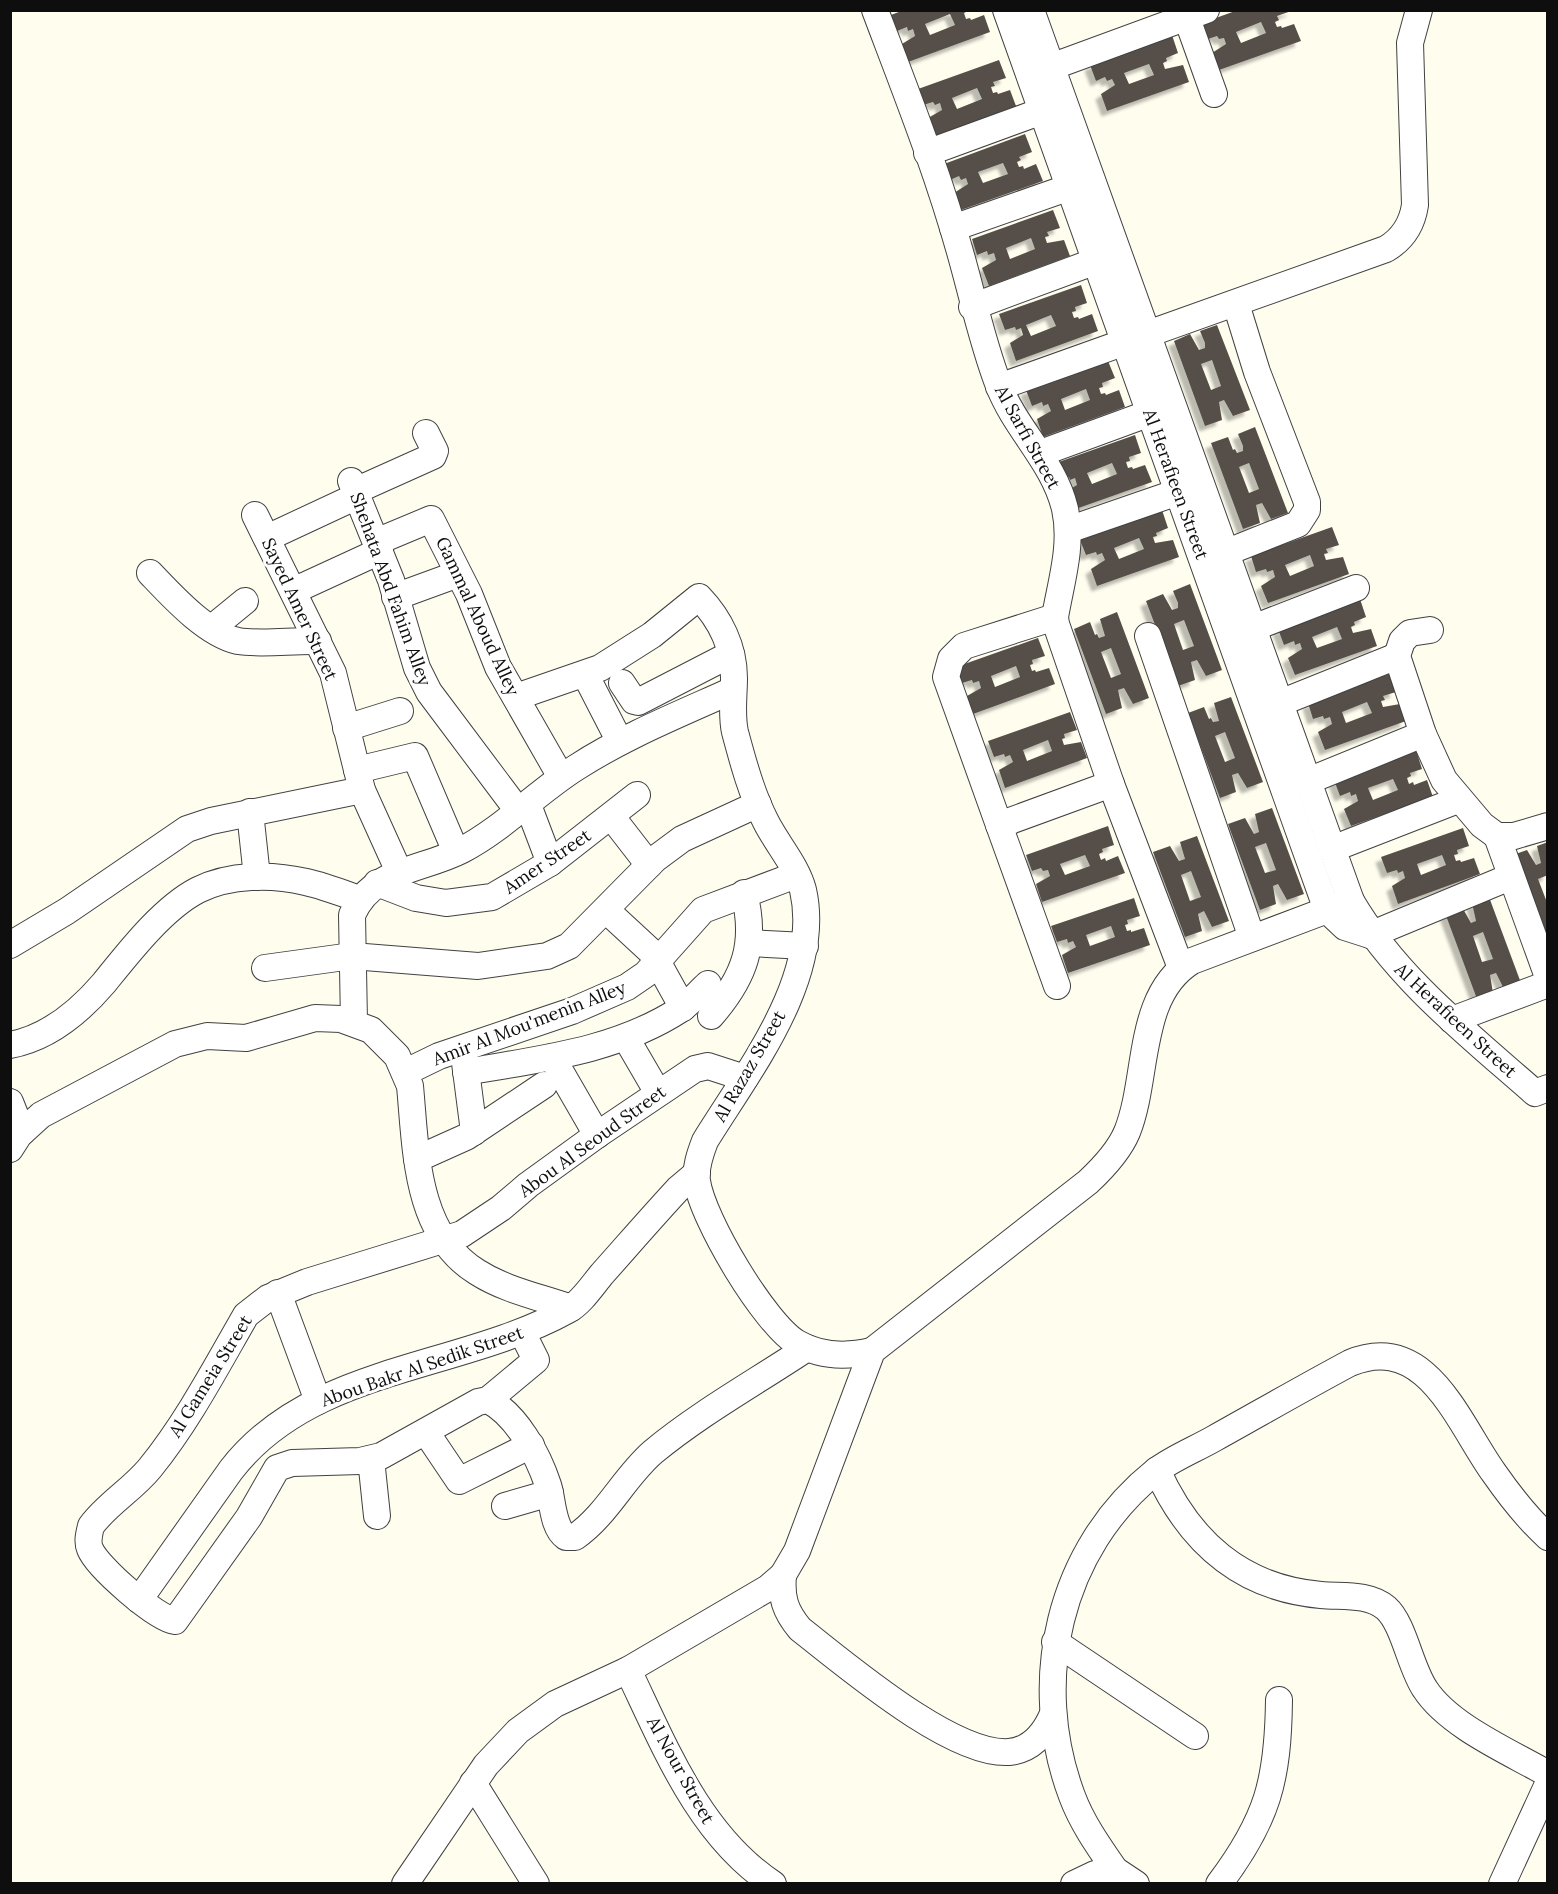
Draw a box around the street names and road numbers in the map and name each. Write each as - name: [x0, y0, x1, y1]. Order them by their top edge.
- street label: Al Sarfi Street: [990, 380, 1066, 493]
- street label: Al Herafieen Street: [1138, 405, 1214, 562]
- street label: Shehata Abd Fahim Alley: [345, 489, 437, 689]
- street label: Gammal Aboud Alley: [431, 533, 525, 700]
- street label: Sayed Amer Street: [257, 534, 343, 684]
- street label: Amer Street: [498, 823, 595, 899]
- street label: Al Herafieen Street: [1389, 957, 1522, 1083]
- street label: Amir Al Mou'menin Alley: [428, 975, 629, 1071]
- street label: Al Razaz Street: [707, 1006, 790, 1127]
- street label: Abou Al Seoud Street: [513, 1080, 670, 1203]
- street label: Al Gameia Street: [163, 1311, 257, 1442]
- street label: Abou Bakr Al Sedik Street: [317, 1321, 526, 1412]
- street label: Al Nour Street: [642, 1711, 720, 1828]

